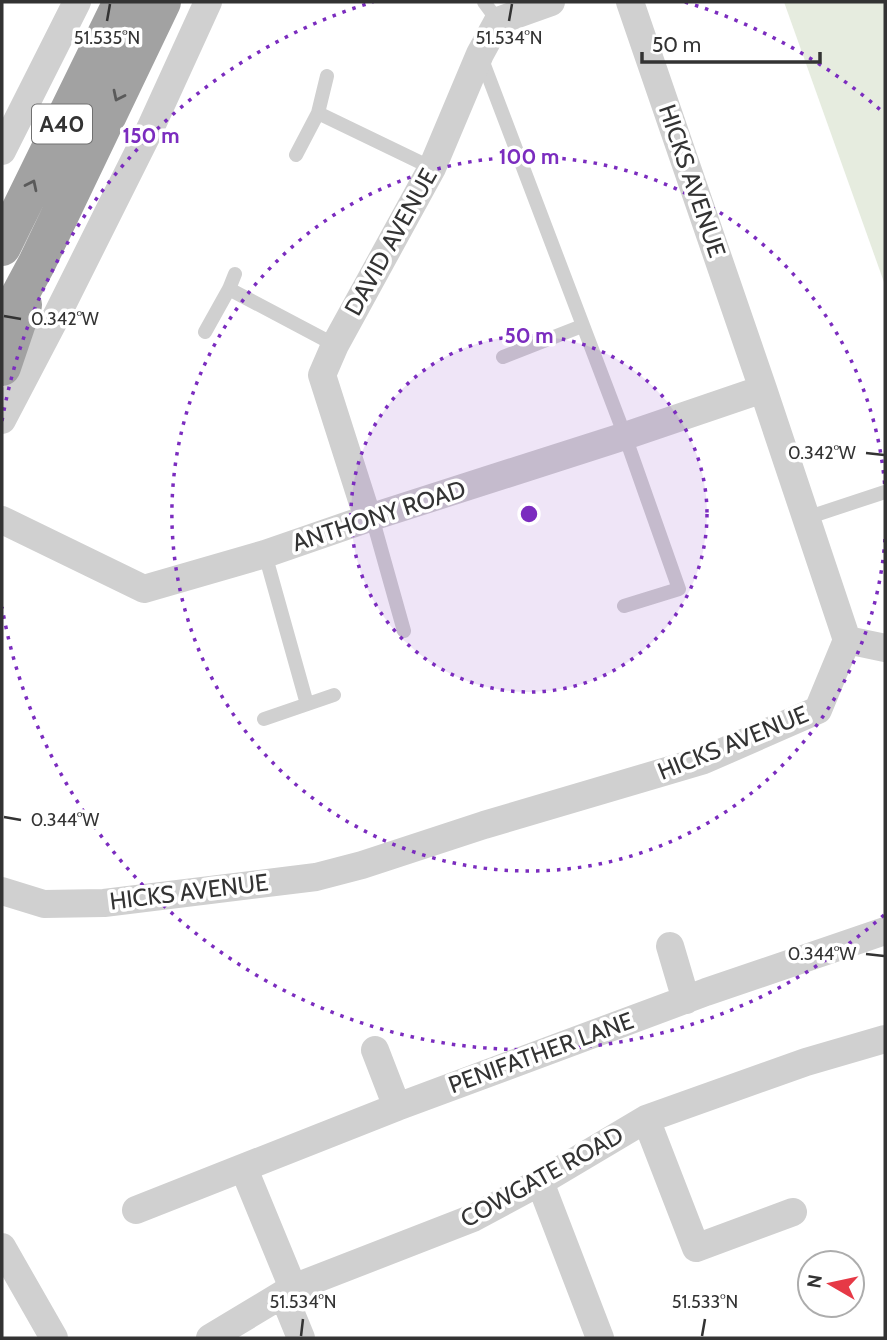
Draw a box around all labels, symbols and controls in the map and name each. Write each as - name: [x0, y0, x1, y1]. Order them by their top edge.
- scale bar: [642, 21, 820, 65]
- text: 51.535°N: [74, 27, 140, 49]
- text: 51.534°N: [476, 27, 542, 49]
- text: 50 m: [652, 32, 701, 57]
- one-way arrow: [112, 89, 126, 101]
- street label: HICKS AVENUE: [653, 101, 732, 261]
- road number: A40: [32, 105, 92, 144]
- text: 150 m: [123, 123, 179, 148]
- text: 100 m: [499, 144, 559, 169]
- street label: DAVID AVENUE: [338, 163, 443, 320]
- one-way arrow: [23, 180, 37, 192]
- text: 0.342°W: [31, 308, 99, 330]
- text: 50 m: [504, 323, 554, 348]
- text: 0.342°W: [788, 442, 856, 464]
- street label: ANTHONY ROAD: [288, 474, 469, 557]
- centre of rings: [517, 502, 541, 526]
- street label: HICKS AVENUE: [653, 699, 812, 786]
- text: 0.344°W: [31, 809, 99, 831]
- street label: HICKS AVENUE: [108, 867, 270, 916]
- text: 0.344°W: [788, 943, 856, 965]
- street label: PENIFATHER LANE: [444, 1006, 637, 1099]
- street label: COWGATE ROAD: [455, 1120, 628, 1233]
- north arrow: [796, 1249, 866, 1319]
- text: N: [802, 1273, 827, 1290]
- text: 51.534°N: [270, 1291, 336, 1313]
- text: 51.533°N: [672, 1291, 738, 1313]

